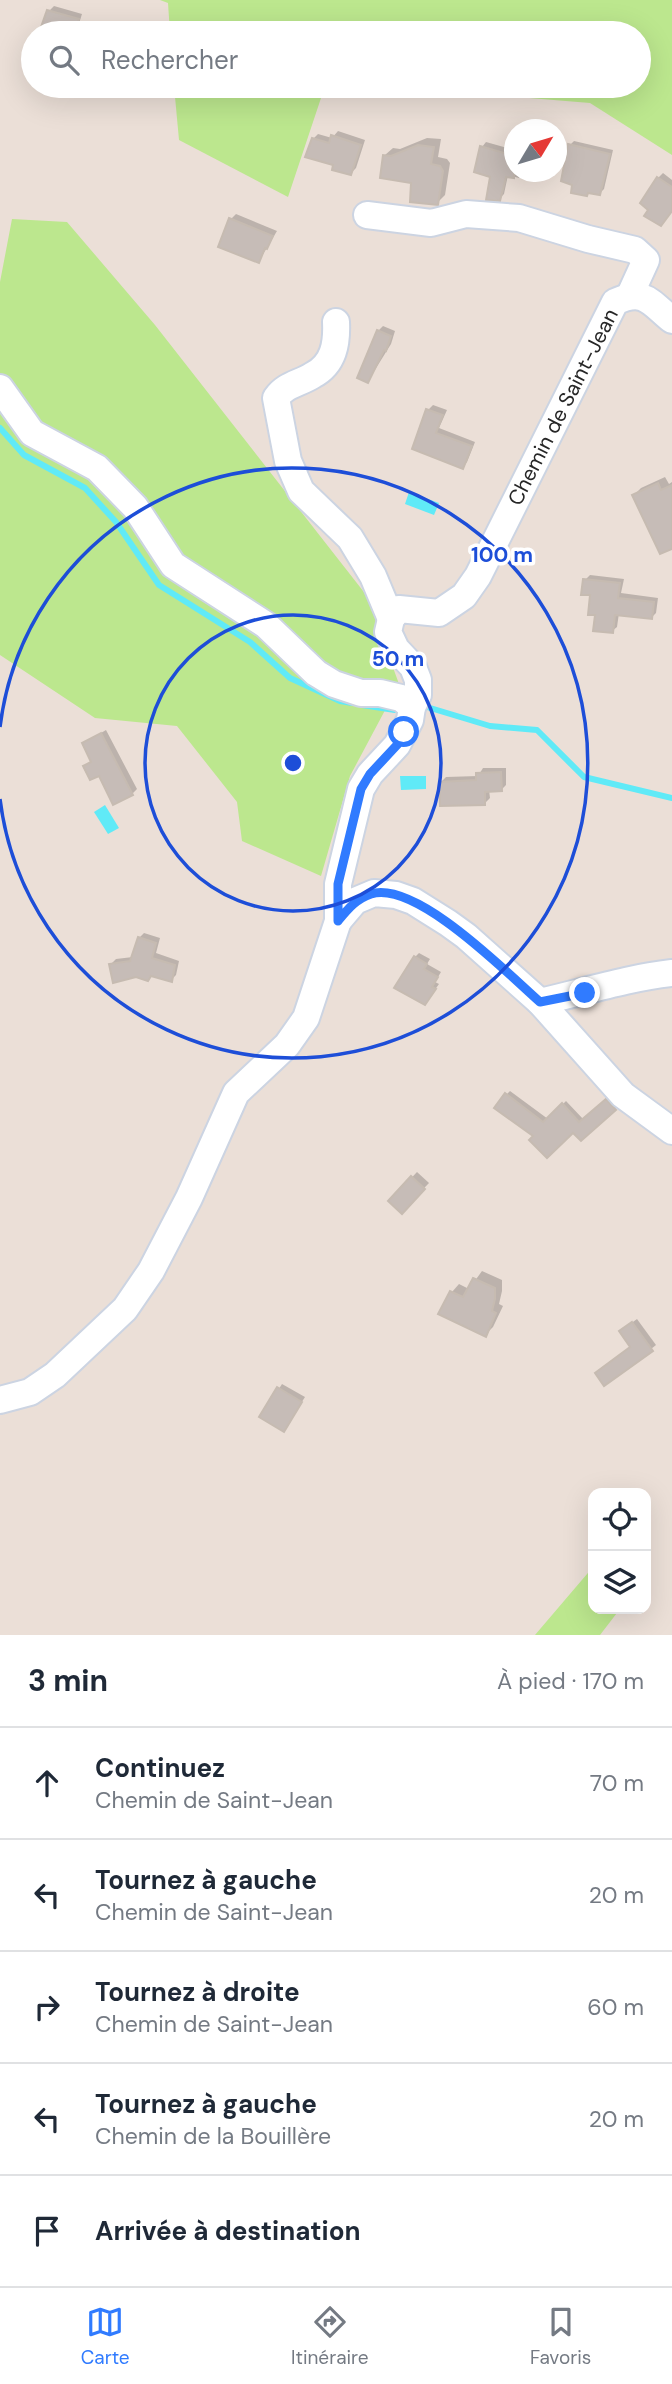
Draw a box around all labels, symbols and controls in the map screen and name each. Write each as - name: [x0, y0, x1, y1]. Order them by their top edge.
- search box: [21, 21, 651, 98]
- icon: search: [45, 41, 83, 79]
- text: Rechercher: [101, 43, 238, 77]
- north arrow: [504, 119, 567, 182]
- street label: Chemin de Saint-Jean: [501, 304, 625, 510]
- text: 100 m: [471, 541, 533, 569]
- text: 50 m: [372, 645, 424, 673]
- route start: [388, 716, 419, 747]
- centre of rings: [281, 751, 305, 775]
- route end: [569, 977, 600, 1008]
- map controls: [588, 1488, 651, 1614]
- button: locate: [588, 1488, 651, 1551]
- button: layers: [588, 1551, 651, 1614]
- text: 3 min: [28, 1661, 108, 1700]
- text: À pied · 170 m: [497, 1666, 644, 1696]
- text: Continuez: [95, 1751, 225, 1785]
- icon: ahead: [28, 1764, 66, 1802]
- text: 70 m: [590, 1768, 644, 1798]
- text: Chemin de Saint-Jean: [95, 1785, 333, 1815]
- text: Tournez à gauche: [95, 1863, 317, 1897]
- icon: left: [28, 1876, 66, 1914]
- text: 20 m: [589, 1880, 644, 1910]
- text: Chemin de Saint-Jean: [95, 1897, 333, 1927]
- text: Tournez à droite: [95, 1975, 300, 2009]
- icon: right: [28, 1988, 66, 2026]
- text: 60 m: [587, 1992, 644, 2022]
- text: Chemin de Saint-Jean: [95, 2009, 333, 2039]
- text: Tournez à gauche: [95, 2087, 317, 2121]
- icon: left: [28, 2100, 66, 2138]
- text: 20 m: [589, 2104, 644, 2134]
- text: Chemin de la Bouillère: [95, 2121, 331, 2151]
- icon: arrive: [28, 2212, 66, 2250]
- text: Arrivée à destination: [95, 2214, 361, 2248]
- tab: Carte: [81, 2303, 130, 2370]
- tab: Itinéraire: [291, 2303, 369, 2370]
- tab: Favoris: [530, 2303, 591, 2370]

